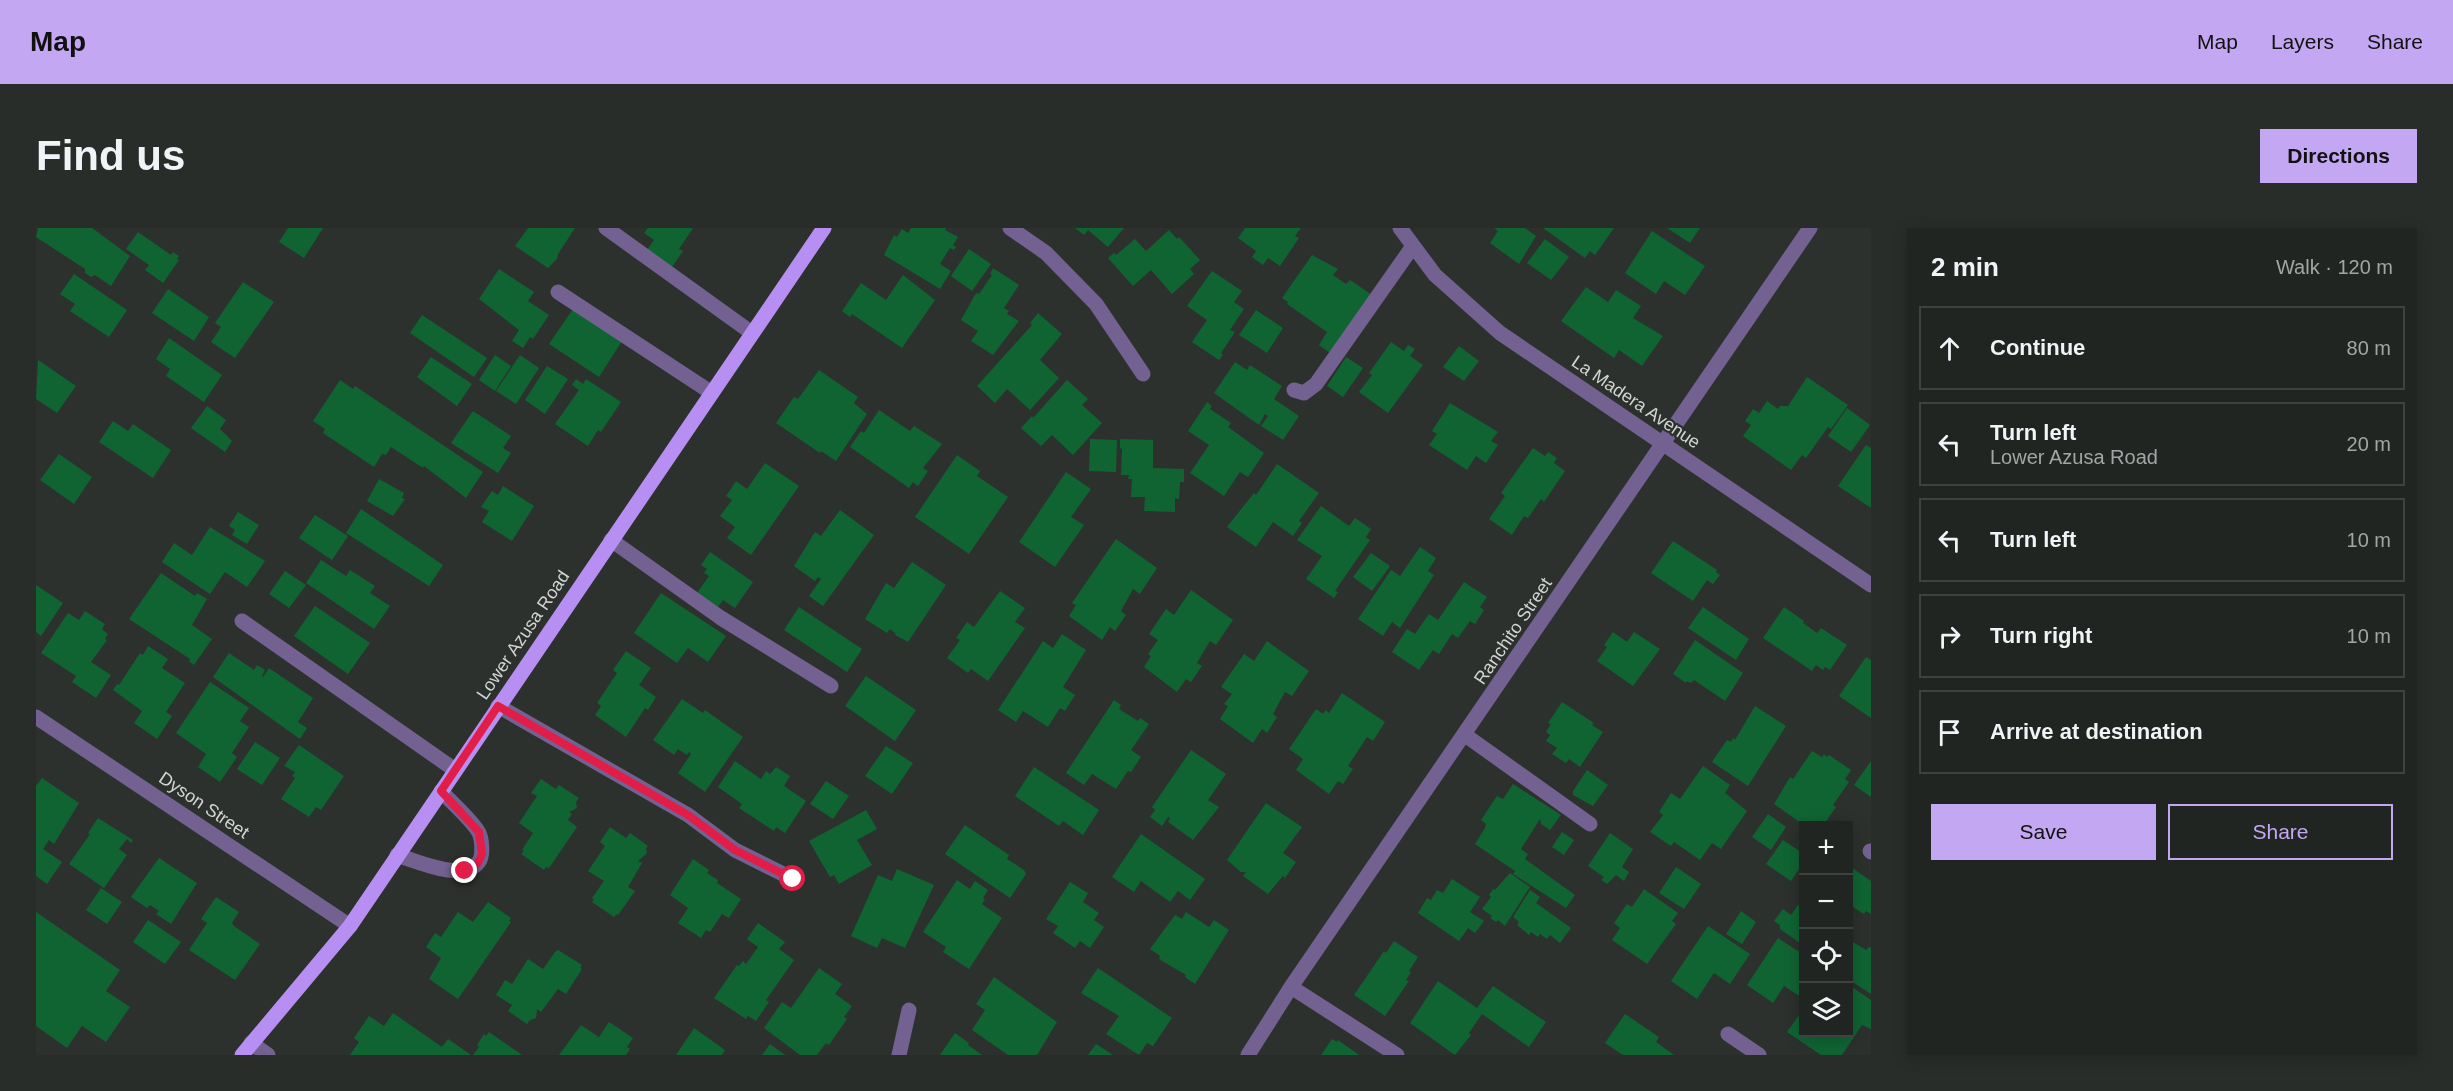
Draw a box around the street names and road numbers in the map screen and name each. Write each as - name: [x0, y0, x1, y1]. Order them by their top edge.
- street label: La Madera Avenue: [1568, 352, 1704, 452]
- street label: Lower Azusa Road: [472, 567, 574, 703]
- street label: Ranchito Street: [1470, 574, 1556, 688]
- street label: Dyson Street: [155, 768, 253, 842]

